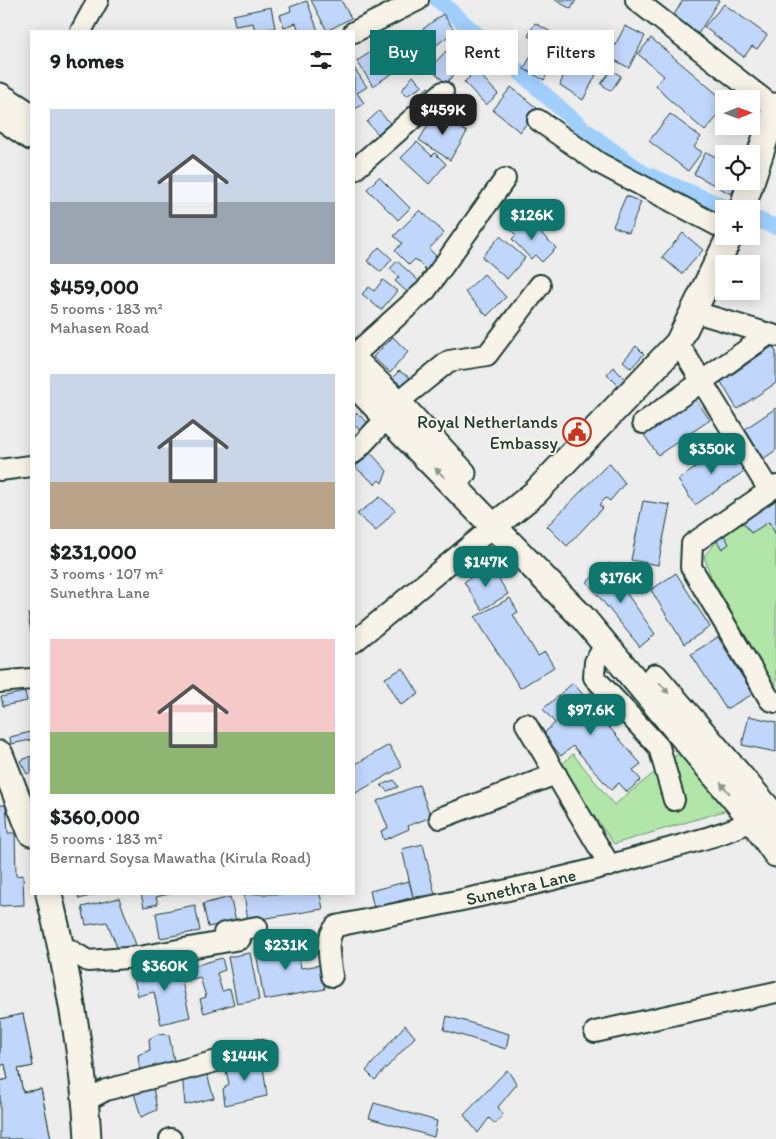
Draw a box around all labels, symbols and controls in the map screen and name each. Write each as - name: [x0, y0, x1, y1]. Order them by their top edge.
- chip: Buy: [370, 30, 436, 75]
- chip: Rent: [446, 30, 518, 75]
- chip: Filters: [528, 30, 614, 75]
- icon: filters: [307, 46, 335, 74]
- text: 9 homes: [50, 48, 124, 73]
- north arrow: [715, 90, 760, 135]
- map controls: [715, 90, 760, 300]
- pin: $459K: [408, 94, 478, 136]
- text: $459K: [421, 100, 465, 119]
- icon: home: [148, 141, 238, 231]
- button: locate: [715, 145, 760, 190]
- pin: $126K: [497, 198, 567, 241]
- button: +: [715, 200, 760, 245]
- text: $126K: [511, 205, 553, 224]
- button: −: [715, 255, 760, 300]
- text: $459,000: [50, 274, 139, 299]
- text: 5 rooms · 183 m²: [50, 299, 163, 318]
- text: Mahasen Road: [50, 318, 149, 337]
- icon: home: [148, 406, 238, 496]
- place label: Royal Netherlands Embassy: [417, 411, 559, 454]
- public building icon: Royal Netherlands Embassy: [562, 417, 592, 447]
- pin: $350K: [677, 432, 747, 475]
- text: $350K: [689, 439, 735, 458]
- one-way arrow: [434, 467, 446, 479]
- text: $231,000: [50, 539, 137, 564]
- pin: $147K: [451, 546, 521, 588]
- text: $147K: [464, 552, 508, 571]
- pin: $176K: [586, 562, 656, 604]
- text: 3 rooms · 107 m²: [50, 564, 163, 583]
- text: $176K: [600, 568, 642, 587]
- text: Sunethra Lane: [50, 583, 150, 602]
- icon: home: [148, 671, 238, 761]
- one-way arrow: [658, 681, 670, 693]
- pin: $97.6K: [550, 694, 632, 736]
- text: $97.6K: [567, 700, 615, 719]
- one-way arrow: [720, 781, 731, 794]
- text: $360,000: [50, 804, 140, 829]
- text: 5 rooms · 183 m²: [50, 829, 163, 848]
- text: Bernard Soysa Mawatha (Kirula Road): [50, 848, 311, 867]
- street label: Sunethra Lane: [464, 864, 578, 910]
- pin: $231K: [251, 928, 321, 971]
- text: $231K: [265, 935, 307, 954]
- pin: $360K: [130, 950, 200, 992]
- text: $360K: [142, 956, 188, 975]
- pin: $144K: [210, 1040, 280, 1082]
- text: $144K: [223, 1046, 268, 1065]

